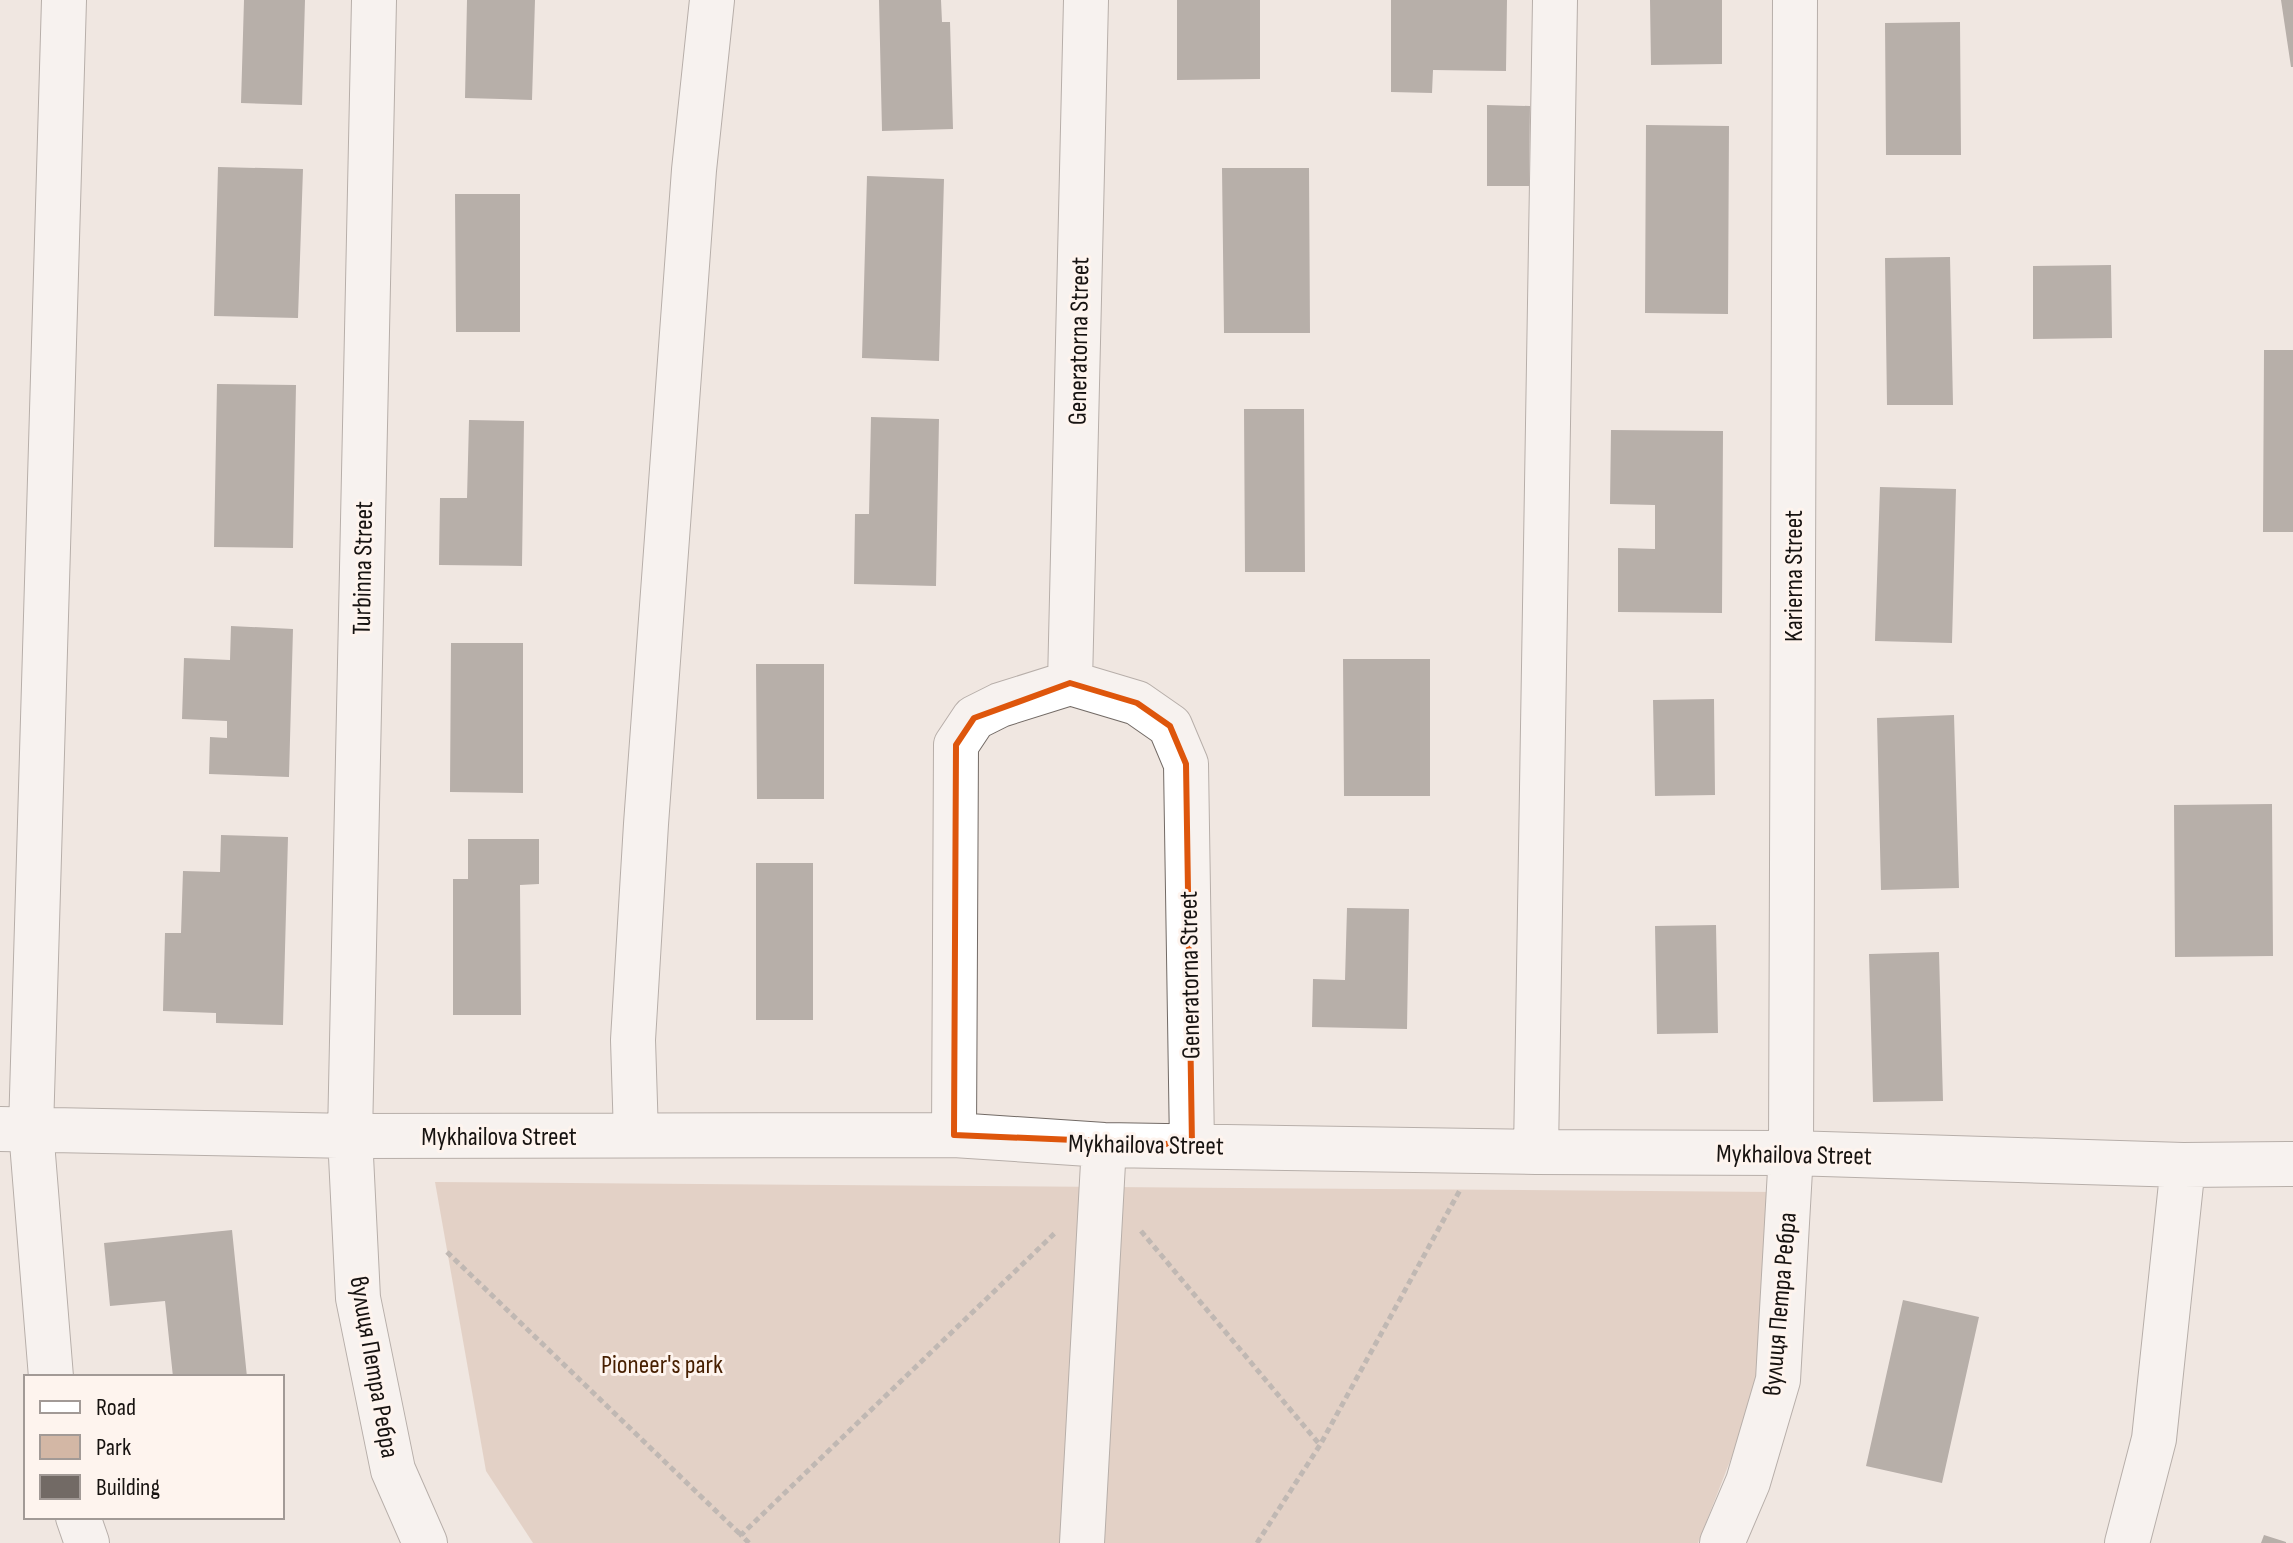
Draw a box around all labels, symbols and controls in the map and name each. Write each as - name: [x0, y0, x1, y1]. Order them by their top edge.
- street label: Generatorna Street: [1063, 257, 1096, 425]
- street label: Turbinna Street: [347, 501, 380, 635]
- street label: Karierna Street: [1779, 510, 1810, 642]
- street label: Generatorna Street: [1174, 891, 1207, 1059]
- street label: Mykhailova Street: [421, 1122, 577, 1153]
- street label: Mykhailova Street: [1068, 1129, 1224, 1162]
- street label: Mykhailova Street: [1716, 1139, 1872, 1172]
- street label: вулиця Петра Ребра: [1757, 1211, 1804, 1397]
- street label: вулиця Петра Ребра: [342, 1274, 405, 1461]
- park label: Pioneer's park: [601, 1350, 723, 1381]
- legend: [24, 1375, 284, 1519]
- text: Road: [96, 1393, 136, 1422]
- text: Park: [96, 1433, 131, 1462]
- text: Building: [96, 1473, 160, 1502]

